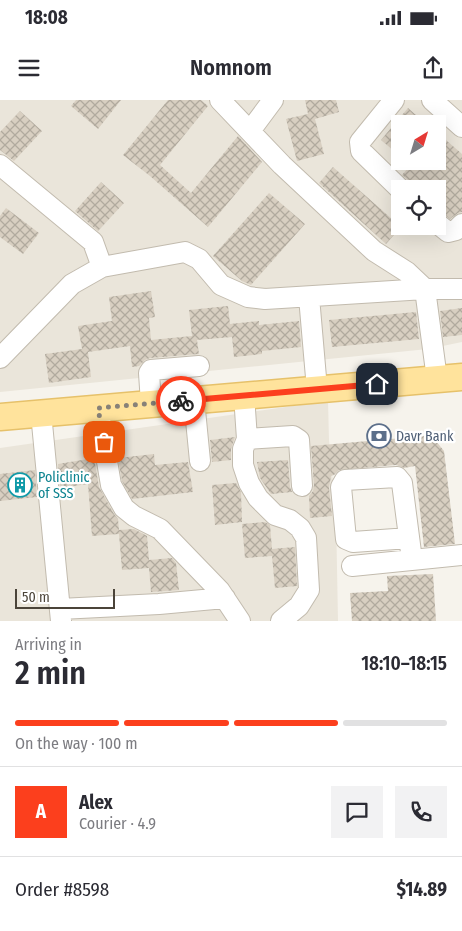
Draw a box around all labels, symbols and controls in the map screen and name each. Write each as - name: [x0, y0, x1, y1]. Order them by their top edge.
- text: 18:08: [25, 6, 68, 29]
- icon: menu: [15, 54, 43, 82]
- text: Nomnom: [190, 54, 272, 81]
- icon: share: [419, 54, 447, 82]
- north arrow: [391, 115, 446, 170]
- map controls: [391, 115, 446, 235]
- button: locate: [391, 180, 446, 235]
- pin: [356, 363, 398, 405]
- icon: home: [363, 370, 391, 398]
- courier: [156, 376, 206, 426]
- icon: bike: [167, 387, 195, 415]
- pin: [83, 421, 125, 463]
- bank icon: Davr Bank: [366, 423, 392, 449]
- icon: bag: [90, 428, 118, 456]
- place label: Davr Bank: [396, 428, 454, 445]
- place label: Policlinic of SSS: [38, 469, 90, 502]
- building icon: Policlinic of SSS: [7, 472, 33, 498]
- scale bar: [15, 586, 115, 609]
- text: 50 m: [22, 589, 50, 606]
- text: Arriving in: [15, 635, 82, 654]
- text: 18:10–18:15: [361, 652, 447, 675]
- text: 2 min: [15, 654, 86, 692]
- text: On the way · 100 m: [15, 734, 137, 753]
- button: chat: [331, 786, 383, 838]
- button: phone: [395, 786, 447, 838]
- text: Alex: [79, 791, 113, 814]
- text: A: [36, 800, 46, 823]
- text: Courier · 4.9: [79, 814, 156, 833]
- text: Order #8598: [15, 878, 109, 901]
- text: $14.89: [396, 878, 447, 901]

